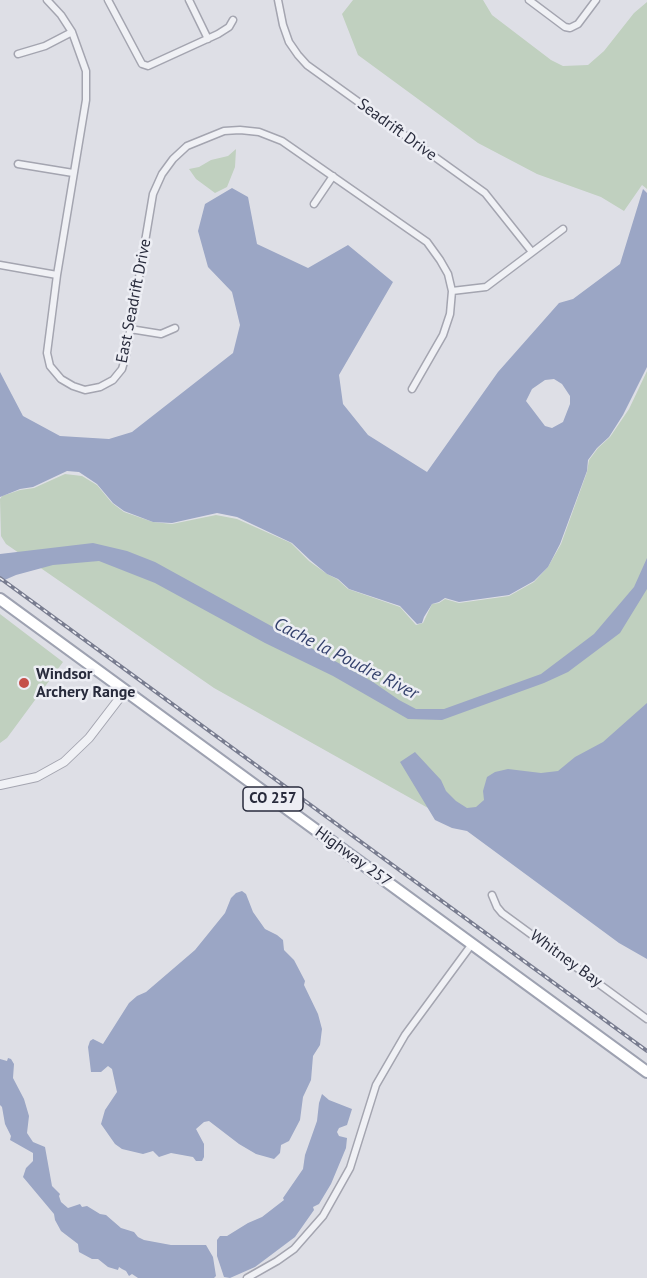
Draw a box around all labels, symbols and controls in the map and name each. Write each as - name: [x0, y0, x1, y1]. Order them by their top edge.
- street label: Seadrift Drive: [354, 95, 440, 165]
- street label: East Seadrift Drive: [113, 237, 155, 365]
- water label: Cache la Poudre River: [270, 613, 422, 705]
- place label: Windsor Archery Range: [36, 664, 135, 702]
- marker: Windsor Archery Range: [17, 676, 31, 690]
- road number: CO 257: [243, 787, 303, 811]
- street label: Highway 257: [311, 823, 395, 891]
- street label: Whitney Bay: [526, 926, 606, 992]

